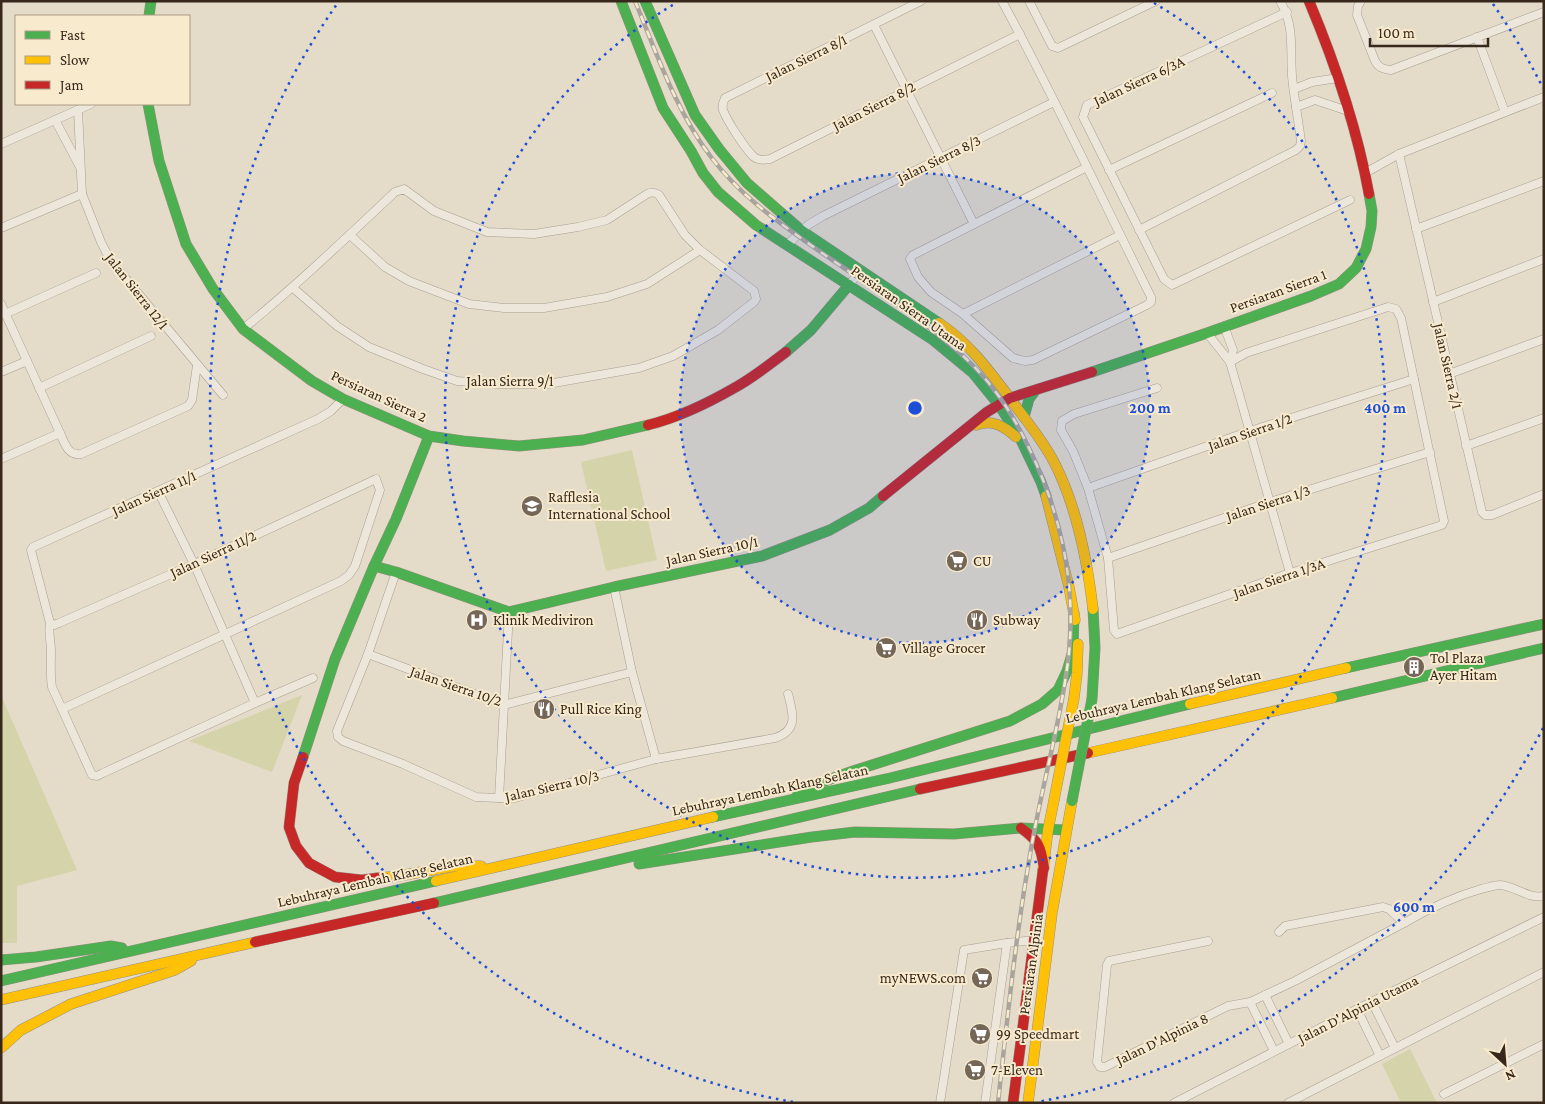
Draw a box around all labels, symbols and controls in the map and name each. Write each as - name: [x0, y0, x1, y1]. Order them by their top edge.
- legend: [15, 15, 190, 105]
- scale bar: [1370, 15, 1488, 47]
- text: 100 m: [1378, 25, 1415, 41]
- text: Fast: [60, 27, 86, 43]
- street label: Jalan Sierra 8/1: [761, 31, 850, 86]
- text: Slow: [60, 52, 90, 68]
- street label: Jalan Sierra 6/3A: [1089, 53, 1188, 111]
- text: Jam: [58, 77, 83, 94]
- street label: Jalan Sierra 8/2: [828, 78, 919, 136]
- street label: Jalan Sierra 8/3: [893, 132, 984, 188]
- street label: Jalan Sierra 12/1: [100, 248, 172, 333]
- street label: Persiaran Sierra Utama: [848, 262, 970, 354]
- street label: Persiaran Sierra 1: [1228, 266, 1328, 316]
- street label: Jalan Sierra 2/1: [1429, 320, 1466, 411]
- street label: Persiaran Sierra 2: [329, 367, 429, 425]
- street label: Jalan Sierra 9/1: [464, 373, 554, 390]
- centre of rings: [906, 399, 924, 417]
- text: 200 m: [1129, 400, 1171, 416]
- text: 400 m: [1364, 400, 1406, 416]
- street label: Jalan Sierra 1/2: [1204, 410, 1294, 455]
- street label: Jalan Sierra 11/1: [108, 467, 199, 520]
- street label: Jalan Sierra 1/3: [1222, 482, 1312, 526]
- place label: Rafflesia International School: [548, 489, 671, 522]
- school or university icon: Rafflesia International School: [520, 494, 544, 518]
- street label: Jalan Sierra 11/2: [166, 527, 259, 583]
- street label: Jalan Sierra 10/1: [663, 533, 760, 570]
- supermarket icon: CU: [945, 549, 969, 573]
- place label: CU: [973, 553, 992, 569]
- street label: Jalan Sierra 1/3A: [1229, 555, 1328, 603]
- hospital icon: Klinik Mediviron: [465, 608, 489, 632]
- restaurant icon: Subway: [965, 608, 989, 632]
- place label: Klinik Mediviron: [493, 612, 594, 628]
- place label: Subway: [993, 612, 1040, 629]
- supermarket icon: Village Grocer: [874, 636, 898, 660]
- place label: Village Grocer: [902, 640, 986, 657]
- place label: Tol Plaza Ayer Hitam: [1430, 650, 1497, 684]
- building icon: Tol Plaza Ayer Hitam: [1402, 655, 1426, 679]
- street label: Jalan Sierra 10/2: [406, 662, 504, 710]
- street label: Lebuhraya Lembah Klang Selatan: [1064, 666, 1262, 727]
- restaurant icon: Pull Rice King: [532, 697, 556, 721]
- place label: Pull Rice King: [560, 701, 642, 718]
- street label: Lebuhraya Lembah Klang Selatan: [671, 761, 870, 820]
- street label: Jalan Sierra 10/3: [501, 767, 601, 806]
- street label: Lebuhraya Lembah Klang Selatan: [276, 850, 474, 911]
- text: 600 m: [1393, 899, 1435, 915]
- street label: Persiaran Alpinia: [1016, 912, 1047, 1016]
- supermarket icon: myNEWS.com: [970, 966, 994, 990]
- place label: myNEWS.com: [880, 970, 966, 987]
- street label: Jalan D'Alpinia Utama: [1293, 972, 1421, 1048]
- street label: Jalan D'Alpinia 8: [1112, 1010, 1211, 1070]
- supermarket icon: 99 Speedmart: [968, 1022, 992, 1046]
- place label: 99 Speedmart: [996, 1026, 1080, 1043]
- north arrow: [1480, 1039, 1530, 1089]
- supermarket icon: 7-Eleven: [963, 1058, 987, 1082]
- place label: 7-Eleven: [991, 1062, 1043, 1078]
- text: N: [1502, 1066, 1518, 1085]

